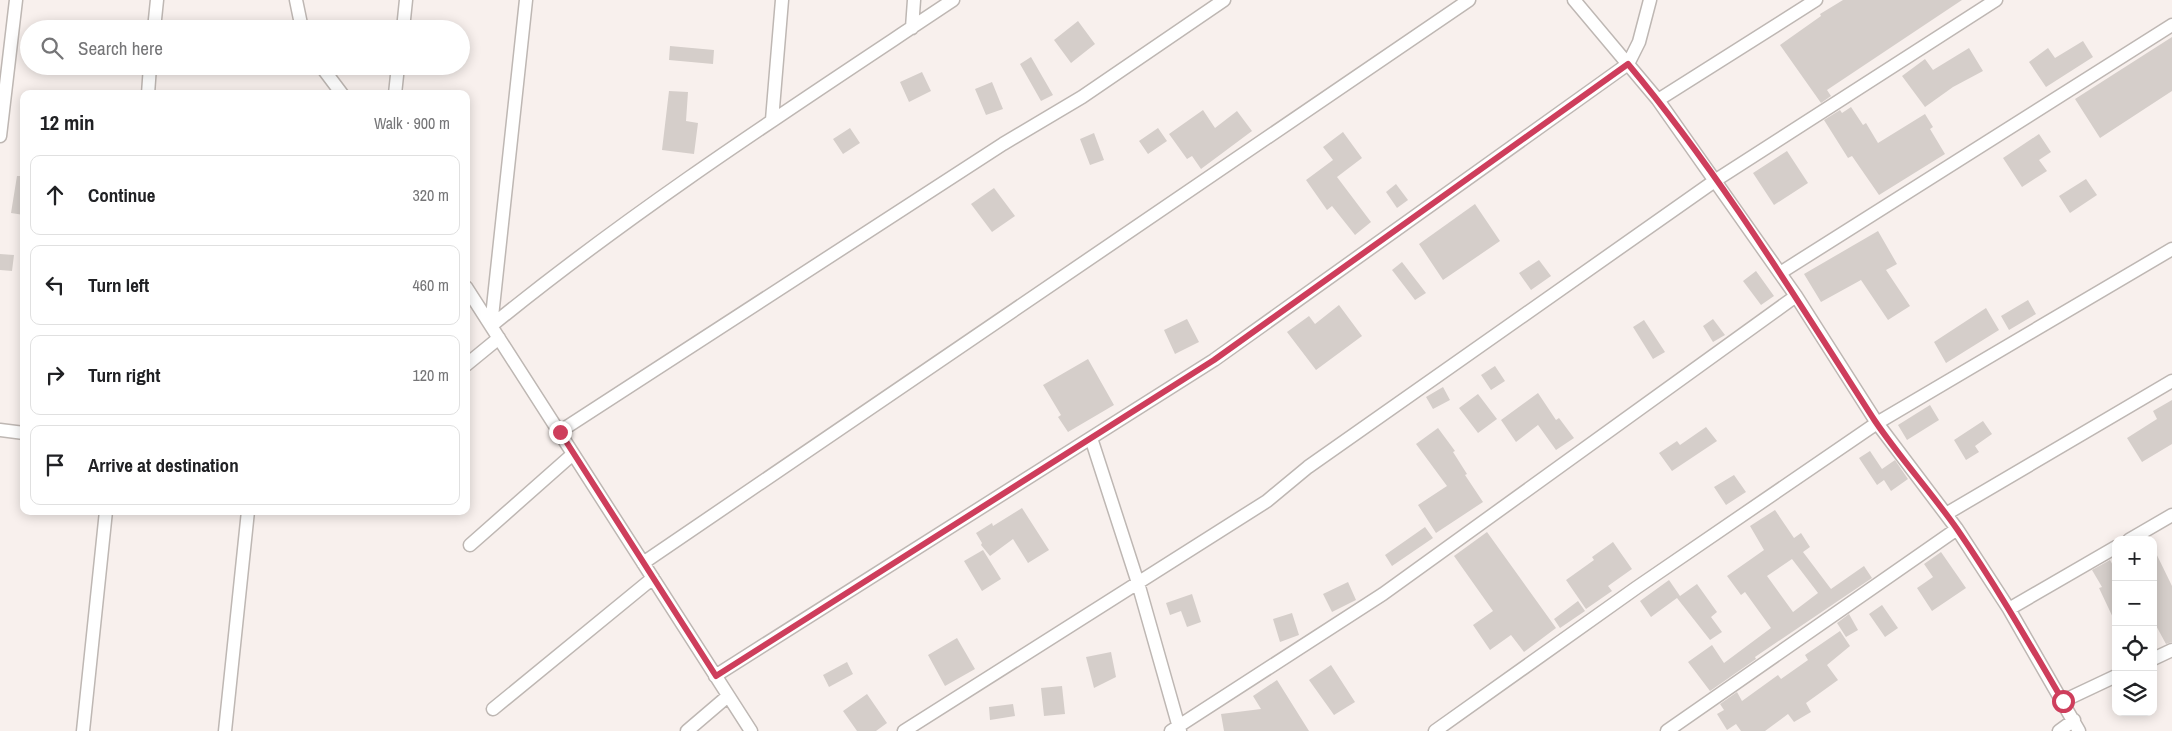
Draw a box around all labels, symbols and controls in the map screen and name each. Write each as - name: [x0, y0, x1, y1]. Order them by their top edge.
- search box: [20, 20, 470, 75]
- icon: search: [38, 34, 66, 62]
- text: Search here: [78, 35, 163, 61]
- text: 12 min: [40, 108, 95, 137]
- text: Walk · 900 m: [374, 112, 450, 134]
- icon: ahead: [41, 181, 69, 209]
- text: Continue: [88, 182, 156, 208]
- text: 320 m: [413, 184, 449, 206]
- icon: left: [41, 271, 69, 299]
- text: Turn left: [88, 272, 149, 298]
- text: 460 m: [413, 274, 449, 296]
- icon: right: [41, 361, 69, 389]
- text: Turn right: [88, 362, 160, 388]
- text: 120 m: [413, 364, 449, 386]
- route end: [549, 421, 572, 444]
- icon: arrive: [41, 451, 69, 479]
- text: Arrive at destination: [88, 452, 239, 478]
- map controls: [2112, 536, 2157, 716]
- button: +: [2112, 536, 2157, 581]
- button: −: [2112, 581, 2157, 626]
- button: locate: [2112, 626, 2157, 671]
- button: layers: [2112, 671, 2157, 716]
- route start: [2052, 690, 2075, 713]

